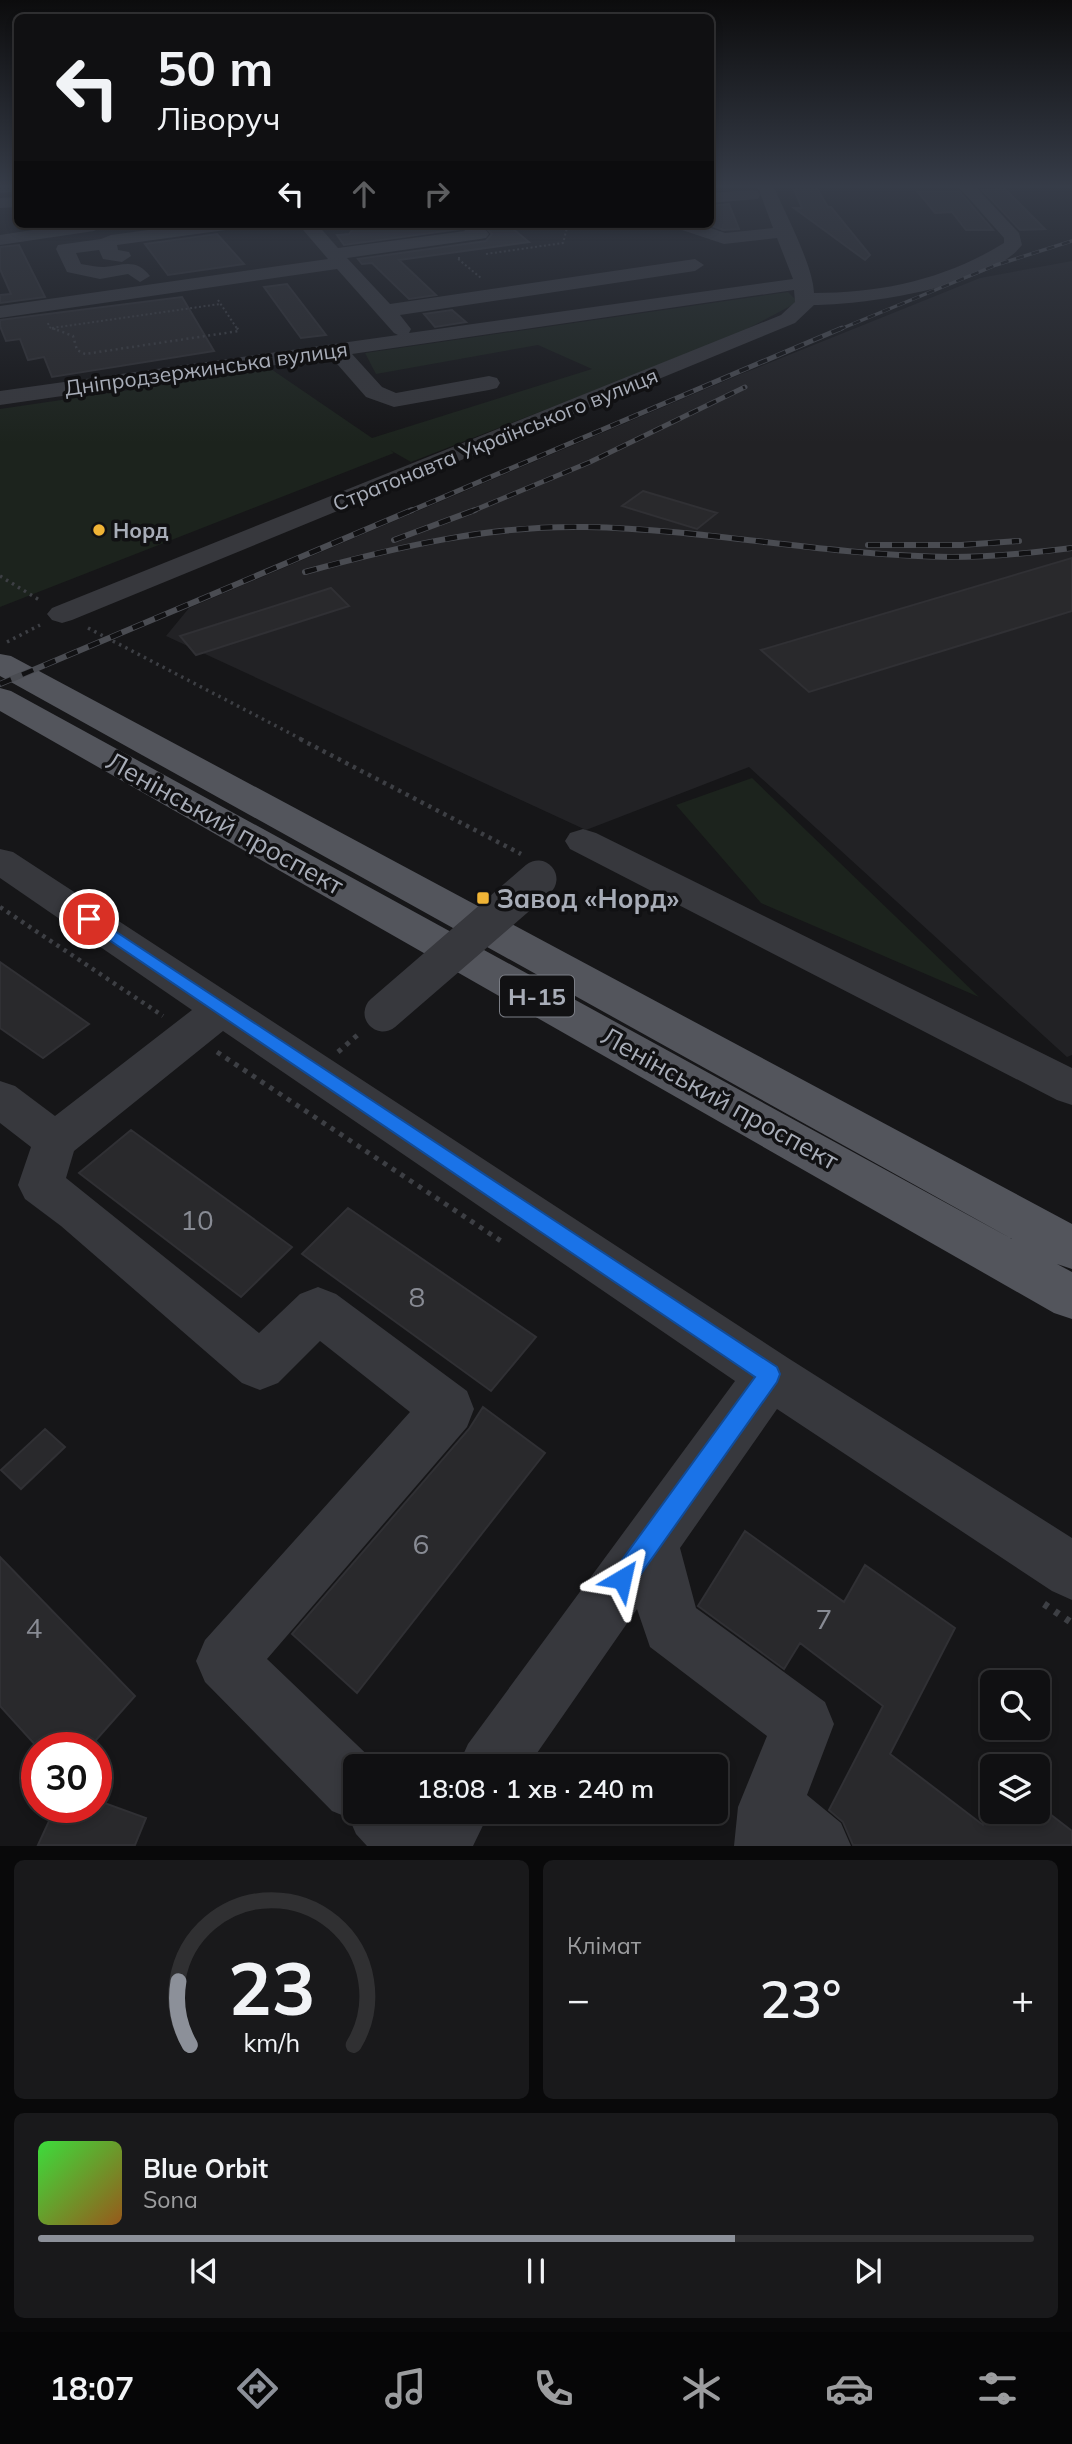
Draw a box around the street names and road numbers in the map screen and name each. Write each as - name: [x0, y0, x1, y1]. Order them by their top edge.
- street label: Дніпродзержинська вулиця: [63, 335, 349, 401]
- street label: Стратонавта Українського вулиця: [329, 362, 661, 516]
- street label: Ленінський проспект: [101, 744, 350, 902]
- road number: Н-15: [500, 976, 574, 1016]
- street label: Ленінський проспект: [596, 1019, 845, 1177]

